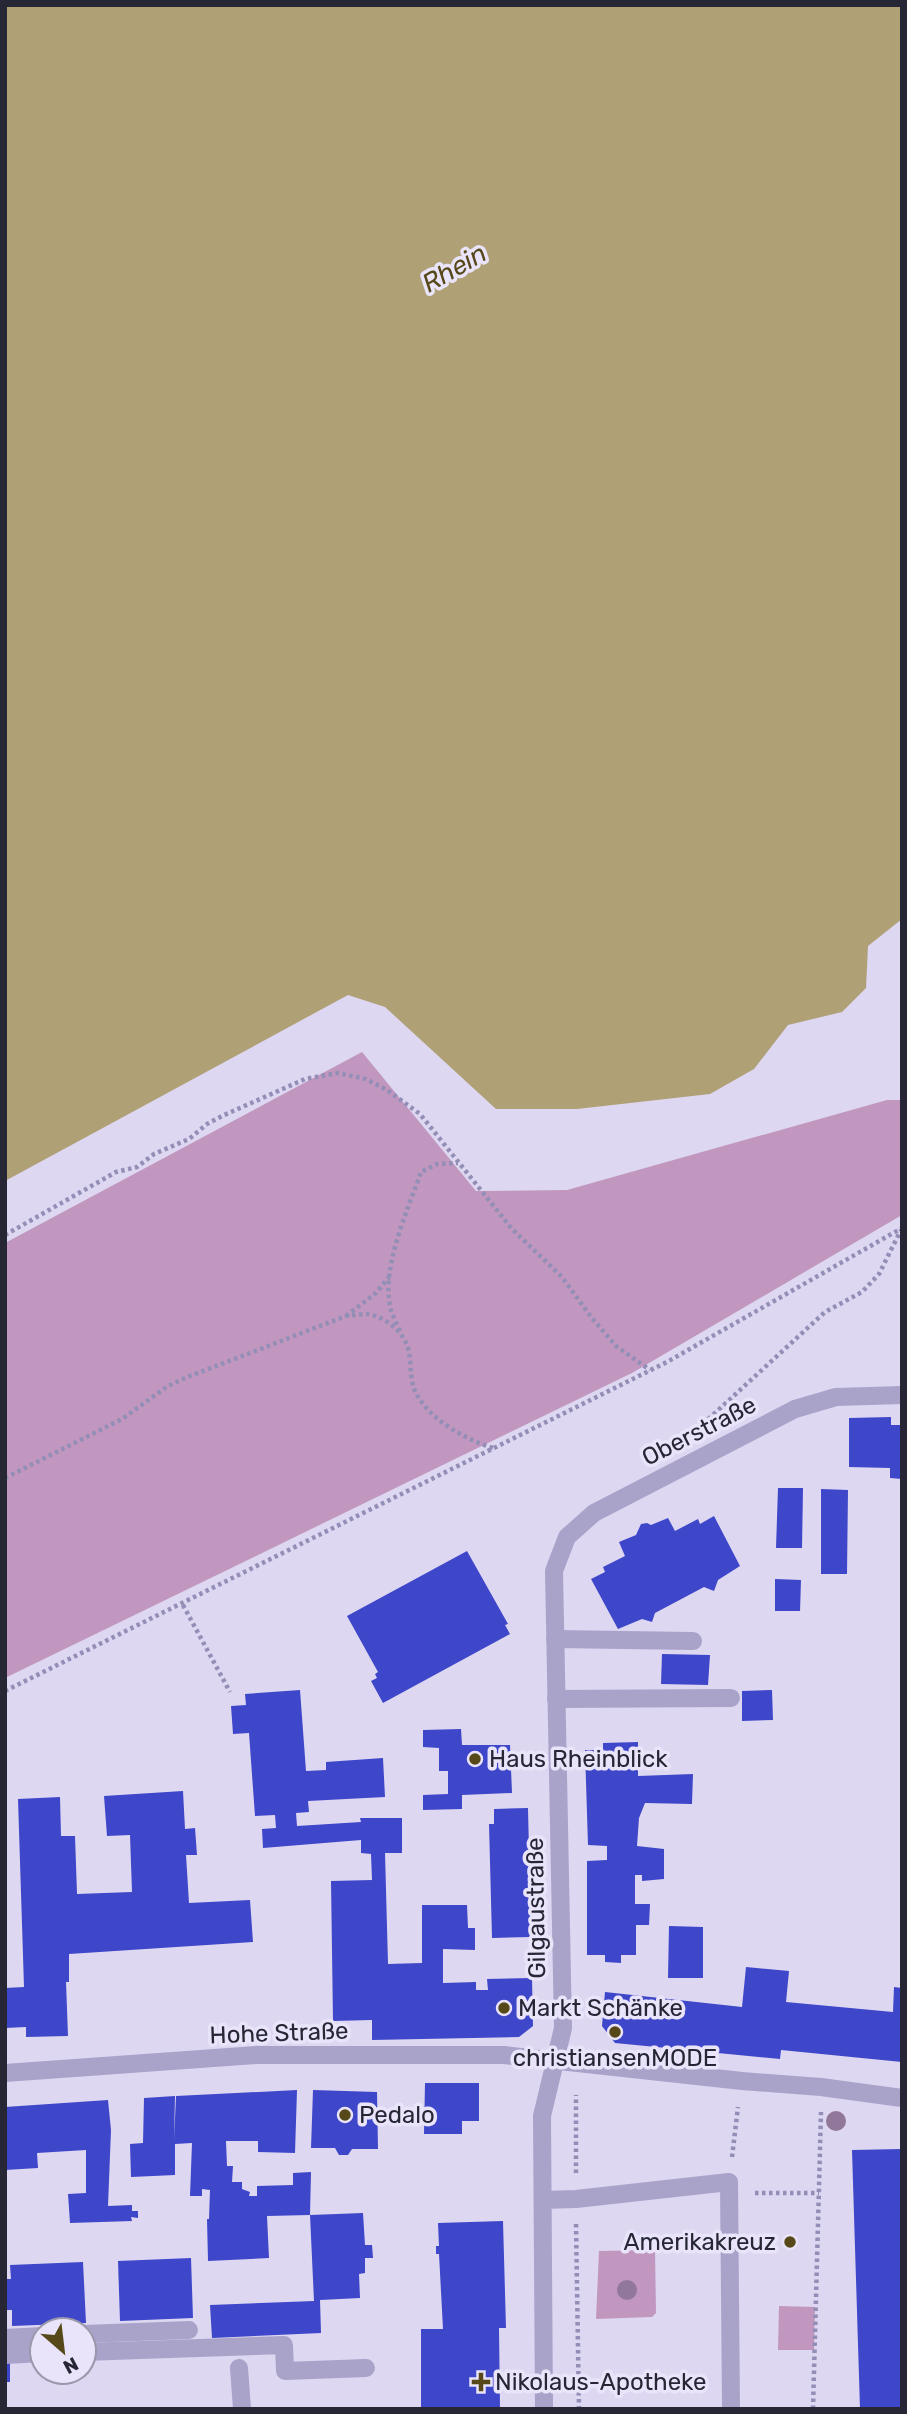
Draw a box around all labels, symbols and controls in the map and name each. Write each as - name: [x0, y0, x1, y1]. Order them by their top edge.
- water label: Rhein: [416, 238, 492, 299]
- street label: Oberstraße: [637, 1390, 761, 1472]
- place label: Haus Rheinblick: [489, 1745, 668, 1773]
- marker: Haus Rheinblick: [467, 1751, 483, 1767]
- street label: Gilgaustraße: [521, 1837, 551, 1979]
- place label: Markt Schänke: [518, 1994, 683, 2022]
- marker: Markt Schänke: [496, 2000, 512, 2016]
- street label: Hohe Straße: [209, 2017, 349, 2049]
- marker: christiansenMODE: [607, 2024, 623, 2040]
- place label: christiansenMODE: [513, 2044, 717, 2072]
- place label: Pedalo: [359, 2101, 435, 2129]
- marker: Pedalo: [337, 2107, 353, 2123]
- place label: Amerikakreuz: [623, 2228, 776, 2256]
- marker: Amerikakreuz: [782, 2234, 798, 2250]
- north arrow: [28, 2316, 98, 2386]
- text: N: [59, 2352, 82, 2379]
- place label: Nikolaus-Apotheke: [495, 2368, 706, 2396]
- marker: Nikolaus-Apotheke: [473, 2374, 489, 2390]

